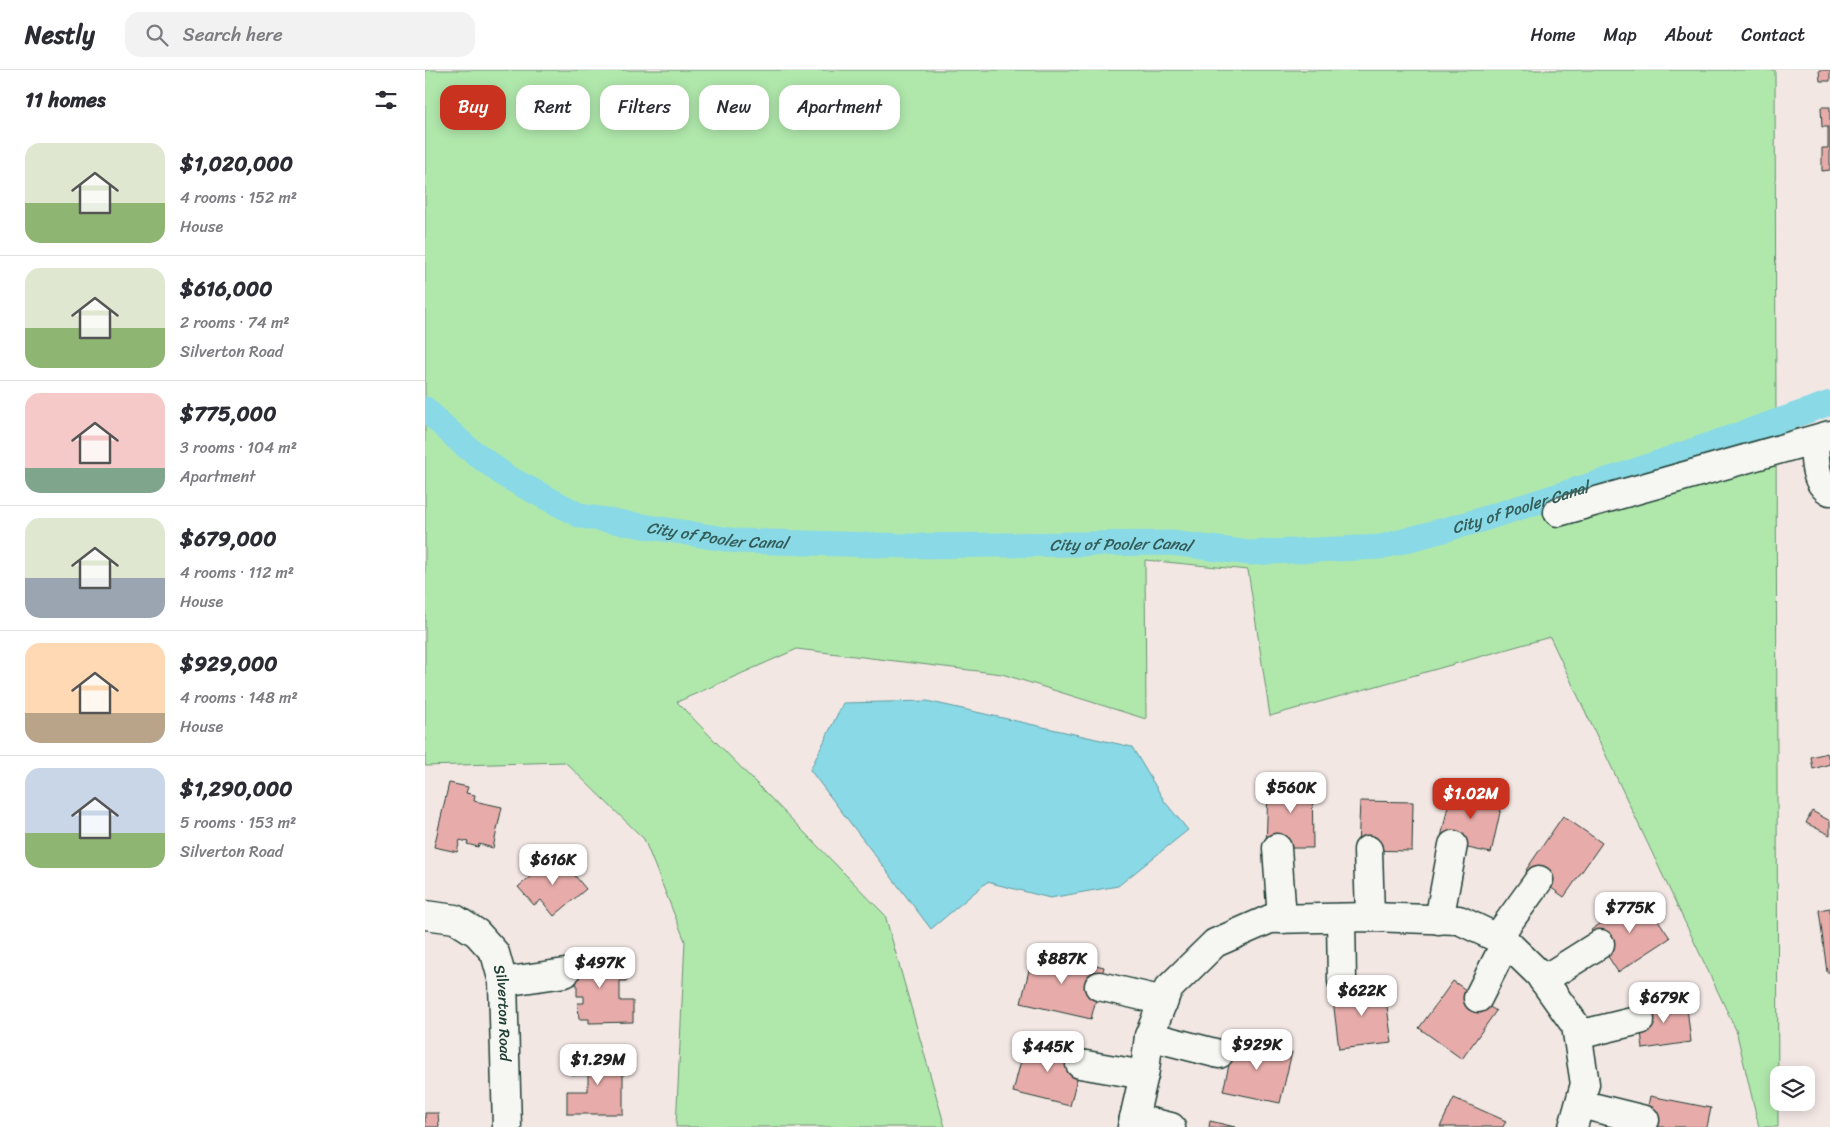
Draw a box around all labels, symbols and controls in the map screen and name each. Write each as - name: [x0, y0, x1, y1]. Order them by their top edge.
- search box: [125, 12, 475, 57]
- text: Nestly: [25, 14, 95, 56]
- text: Search here: [183, 18, 283, 51]
- text: Home: [1531, 19, 1576, 51]
- text: Map: [1604, 19, 1637, 51]
- text: About: [1665, 19, 1713, 51]
- text: Contact: [1741, 19, 1805, 51]
- icon: search: [143, 21, 171, 49]
- text: 11 homes: [25, 81, 106, 119]
- chip: Buy: [440, 85, 506, 130]
- chip: Rent: [516, 85, 590, 130]
- chip: Filters: [600, 85, 689, 130]
- chip: New: [699, 85, 769, 130]
- chip: Apartment: [779, 85, 900, 130]
- icon: filters: [372, 86, 400, 114]
- text: $1,020,000: [180, 145, 293, 183]
- icon: home: [65, 163, 125, 223]
- text: 4 rooms · 152 m²: [180, 183, 297, 212]
- text: House: [180, 212, 223, 241]
- text: $616,000: [180, 270, 272, 308]
- icon: home: [65, 288, 125, 348]
- text: 2 rooms · 74 m²: [180, 308, 290, 337]
- text: Silverton Road: [180, 337, 283, 366]
- text: $775,000: [180, 395, 276, 433]
- icon: home: [65, 413, 125, 473]
- text: 3 rooms · 104 m²: [180, 433, 297, 462]
- text: Apartment: [180, 462, 256, 491]
- water label: City of Pooler Canal: [1449, 472, 1596, 542]
- water label: City of Pooler Canal: [645, 513, 791, 558]
- text: $679,000: [180, 520, 276, 558]
- water label: City of Pooler Canal: [1050, 529, 1197, 561]
- icon: home: [65, 538, 125, 598]
- text: 4 rooms · 112 m²: [180, 558, 294, 587]
- text: House: [180, 587, 223, 616]
- text: $929,000: [180, 645, 278, 683]
- icon: home: [65, 663, 125, 723]
- text: 4 rooms · 148 m²: [180, 683, 298, 712]
- text: House: [180, 712, 223, 741]
- text: $1,290,000: [180, 770, 293, 808]
- pin: $560K: [1256, 772, 1326, 814]
- text: $560K: [1266, 773, 1316, 802]
- pin: $1.02M: [1430, 778, 1512, 820]
- text: $1.02M: [1444, 779, 1498, 808]
- icon: home: [65, 788, 125, 848]
- text: 5 rooms · 153 m²: [180, 808, 296, 837]
- text: Silverton Road: [180, 837, 283, 866]
- pin: $616K: [518, 844, 588, 886]
- text: $616K: [530, 845, 576, 874]
- pin: $775K: [1595, 892, 1665, 934]
- text: $775K: [1606, 893, 1654, 922]
- pin: $887K: [1027, 942, 1097, 985]
- text: $887K: [1038, 944, 1086, 973]
- pin: $497K: [565, 946, 635, 989]
- text: $497K: [575, 948, 625, 977]
- street label: Silverton Road: [486, 961, 518, 1063]
- pin: $622K: [1327, 974, 1397, 1017]
- text: $622K: [1338, 976, 1386, 1005]
- pin: $679K: [1629, 982, 1699, 1024]
- text: $679K: [1640, 983, 1688, 1012]
- pin: $929K: [1222, 1028, 1292, 1071]
- pin: $445K: [1013, 1030, 1083, 1073]
- text: $929K: [1232, 1030, 1282, 1059]
- text: $445K: [1023, 1032, 1073, 1061]
- pin: $1.29M: [557, 1044, 639, 1086]
- text: $1.29M: [571, 1045, 625, 1074]
- map controls: [1770, 1066, 1815, 1111]
- button: layers: [1770, 1066, 1815, 1111]

